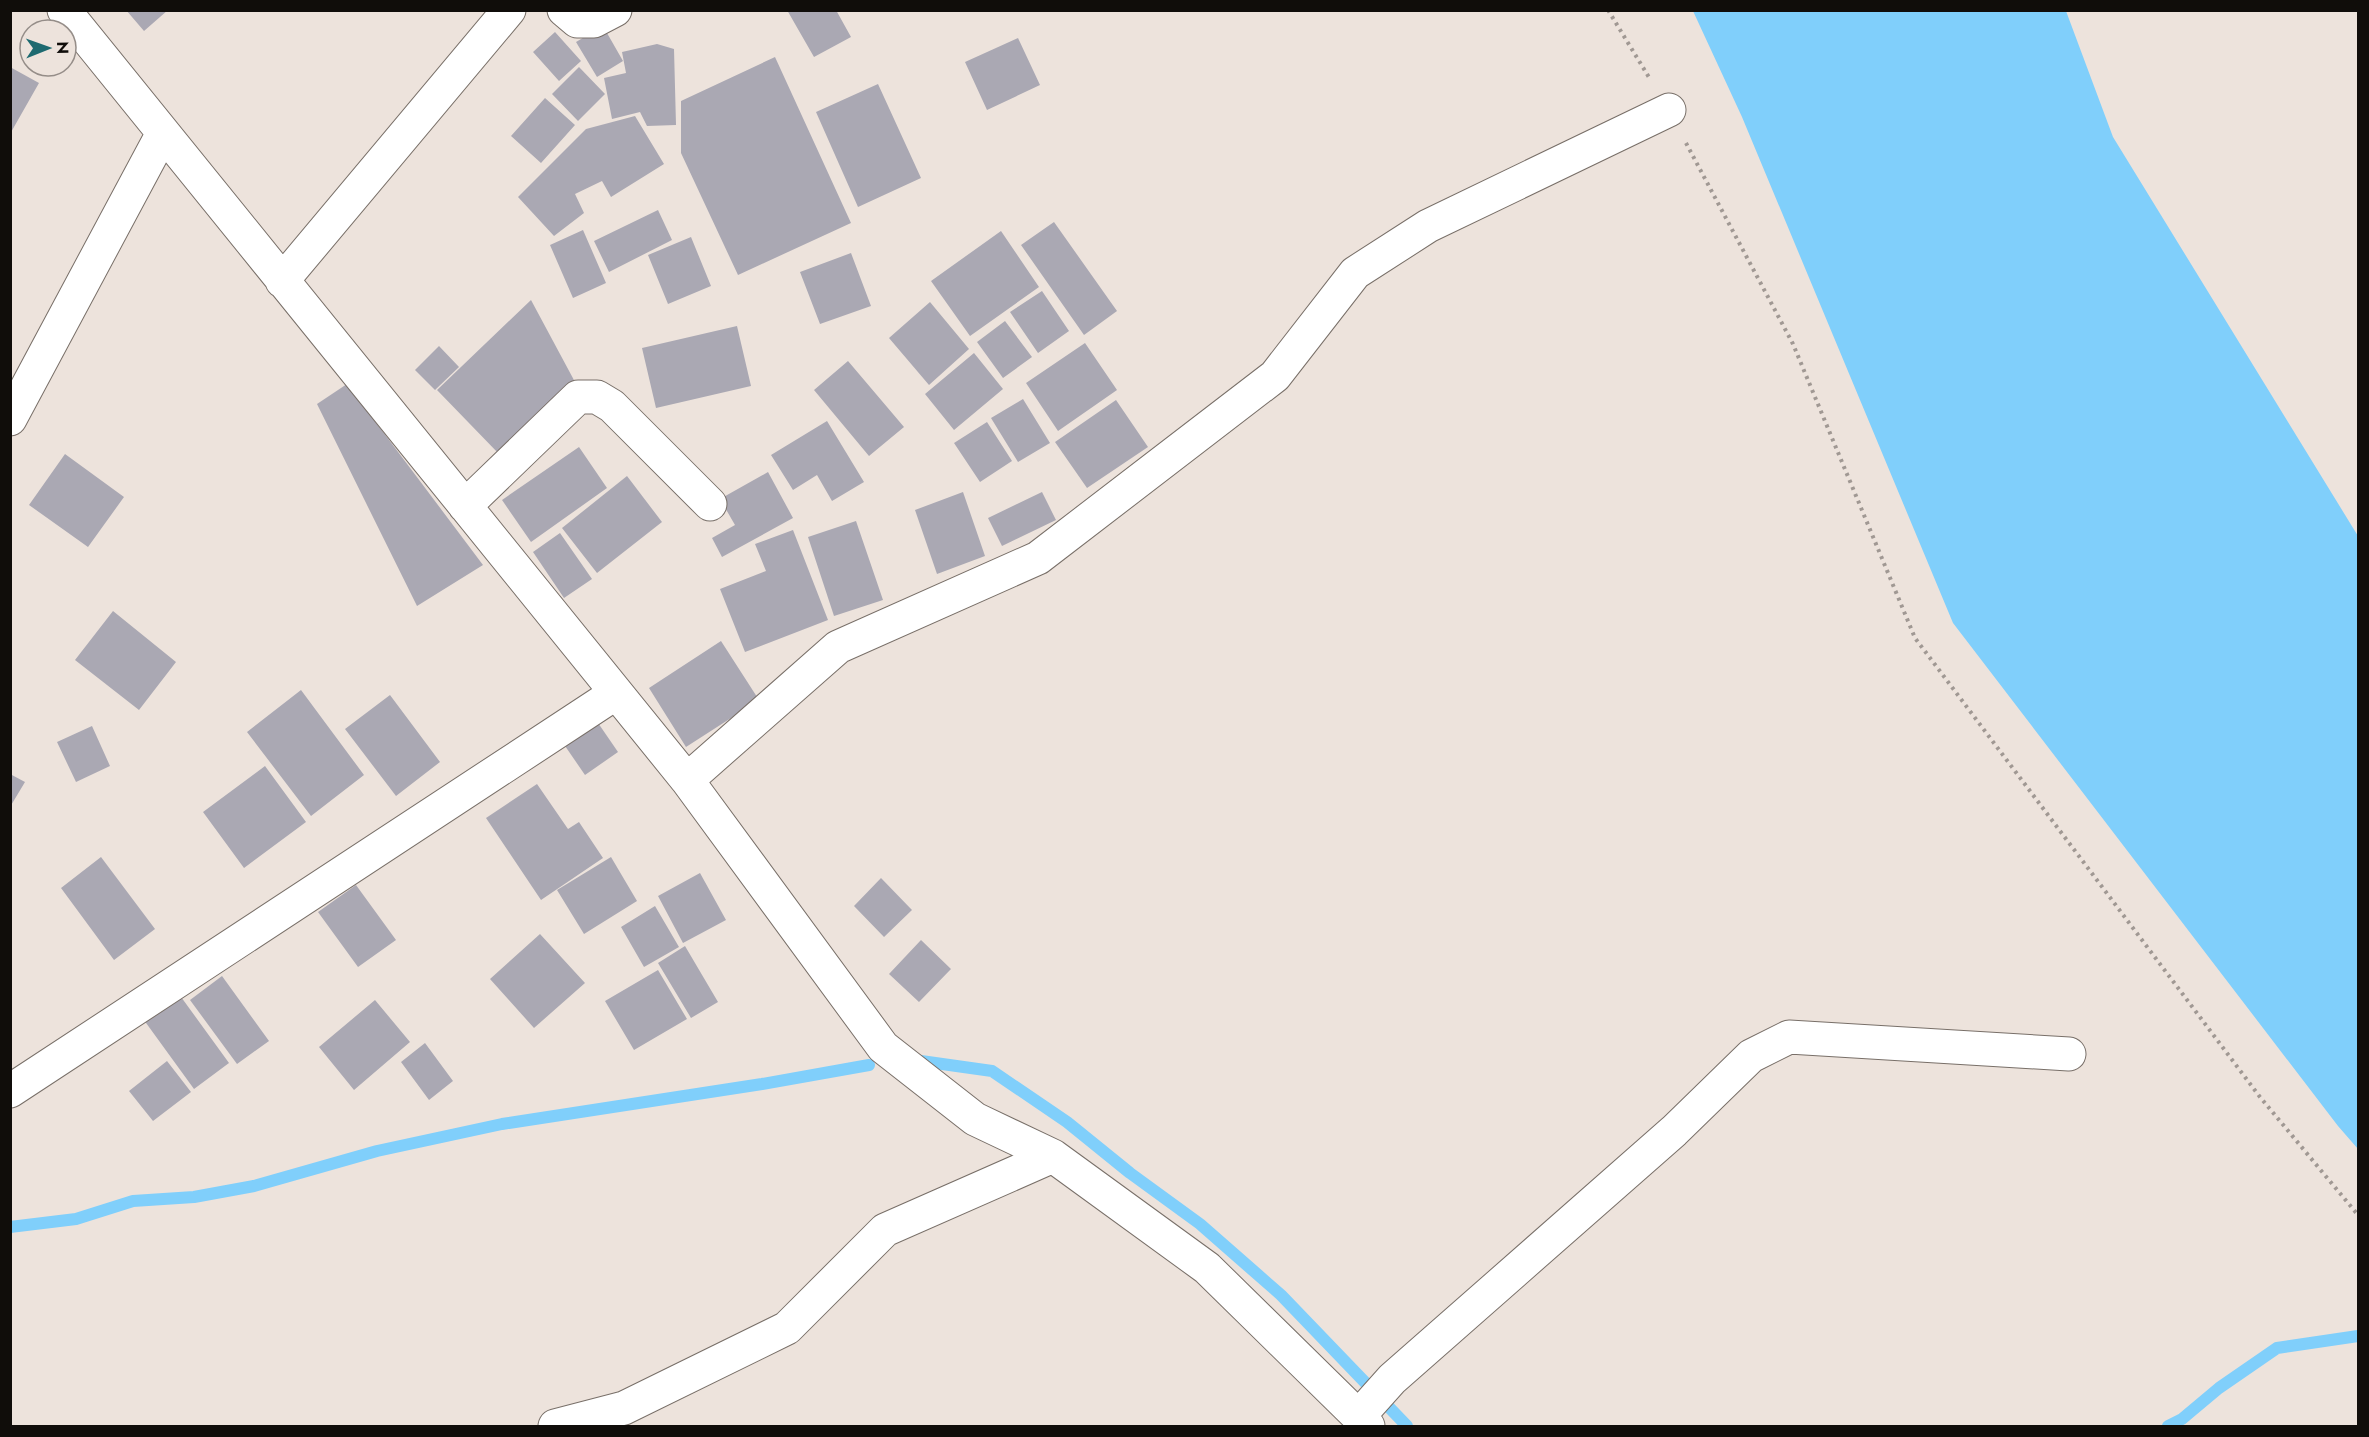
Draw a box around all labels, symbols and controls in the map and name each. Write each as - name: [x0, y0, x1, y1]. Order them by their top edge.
- north arrow: [18, 18, 78, 78]
- text: N: [51, 41, 74, 54]

